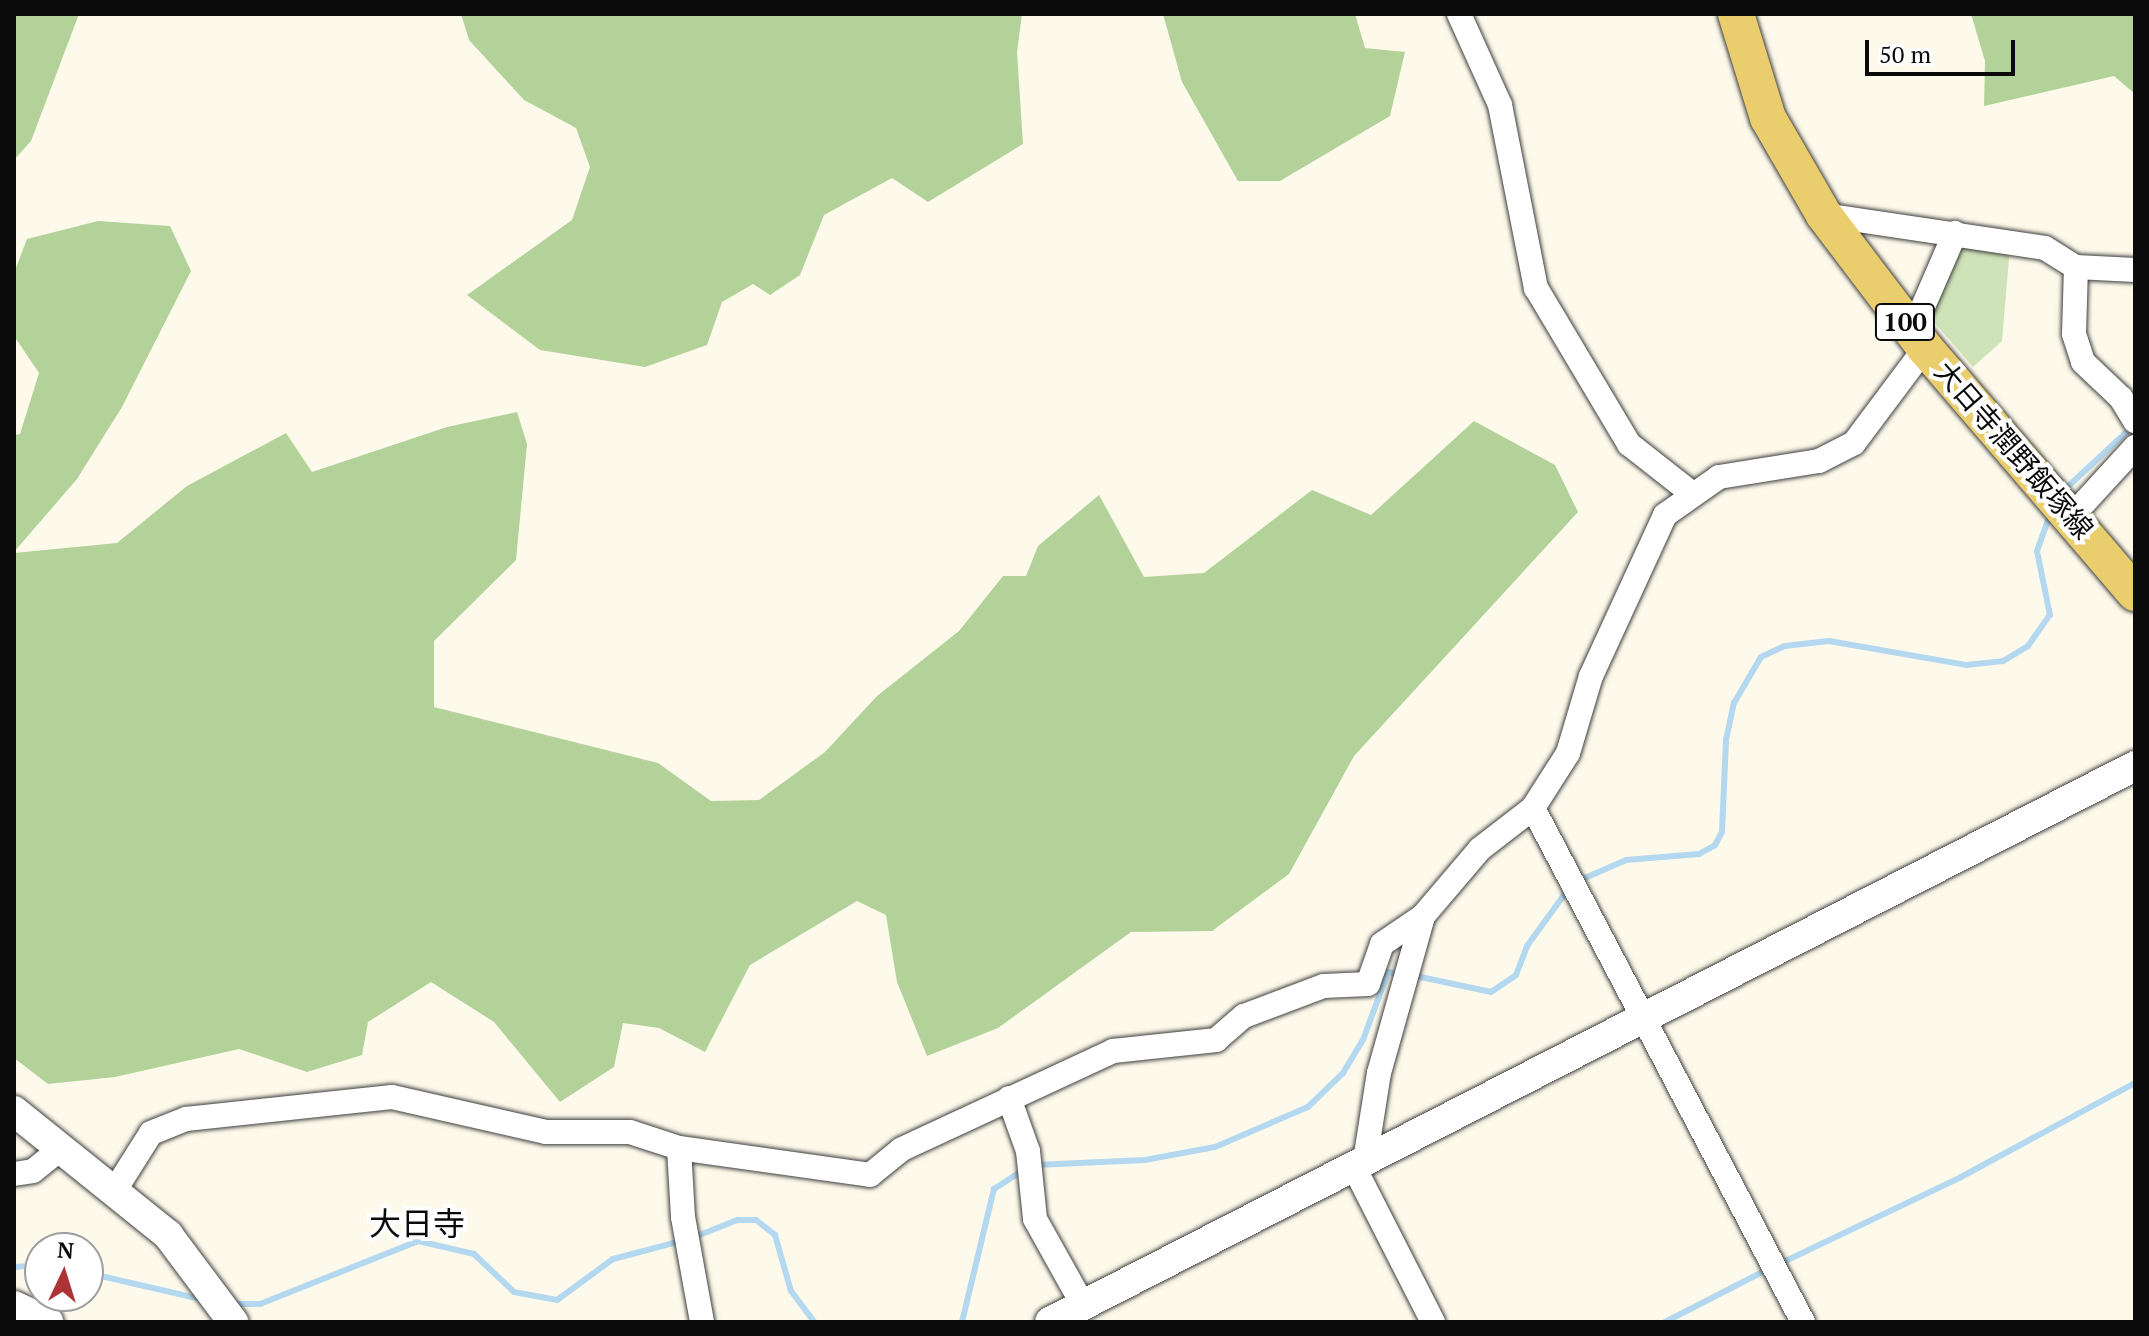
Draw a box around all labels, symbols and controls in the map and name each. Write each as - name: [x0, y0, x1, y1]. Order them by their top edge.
- scale bar: [1869, 24, 2019, 74]
- text: 50 m: [1879, 38, 1931, 70]
- road number: 100: [1873, 300, 1937, 344]
- street label: 大日寺潤野飯塚線: [1928, 354, 2100, 546]
- district label: 大日寺: [369, 1204, 465, 1242]
- north arrow: [24, 1232, 104, 1312]
- text: N: [56, 1235, 75, 1265]

